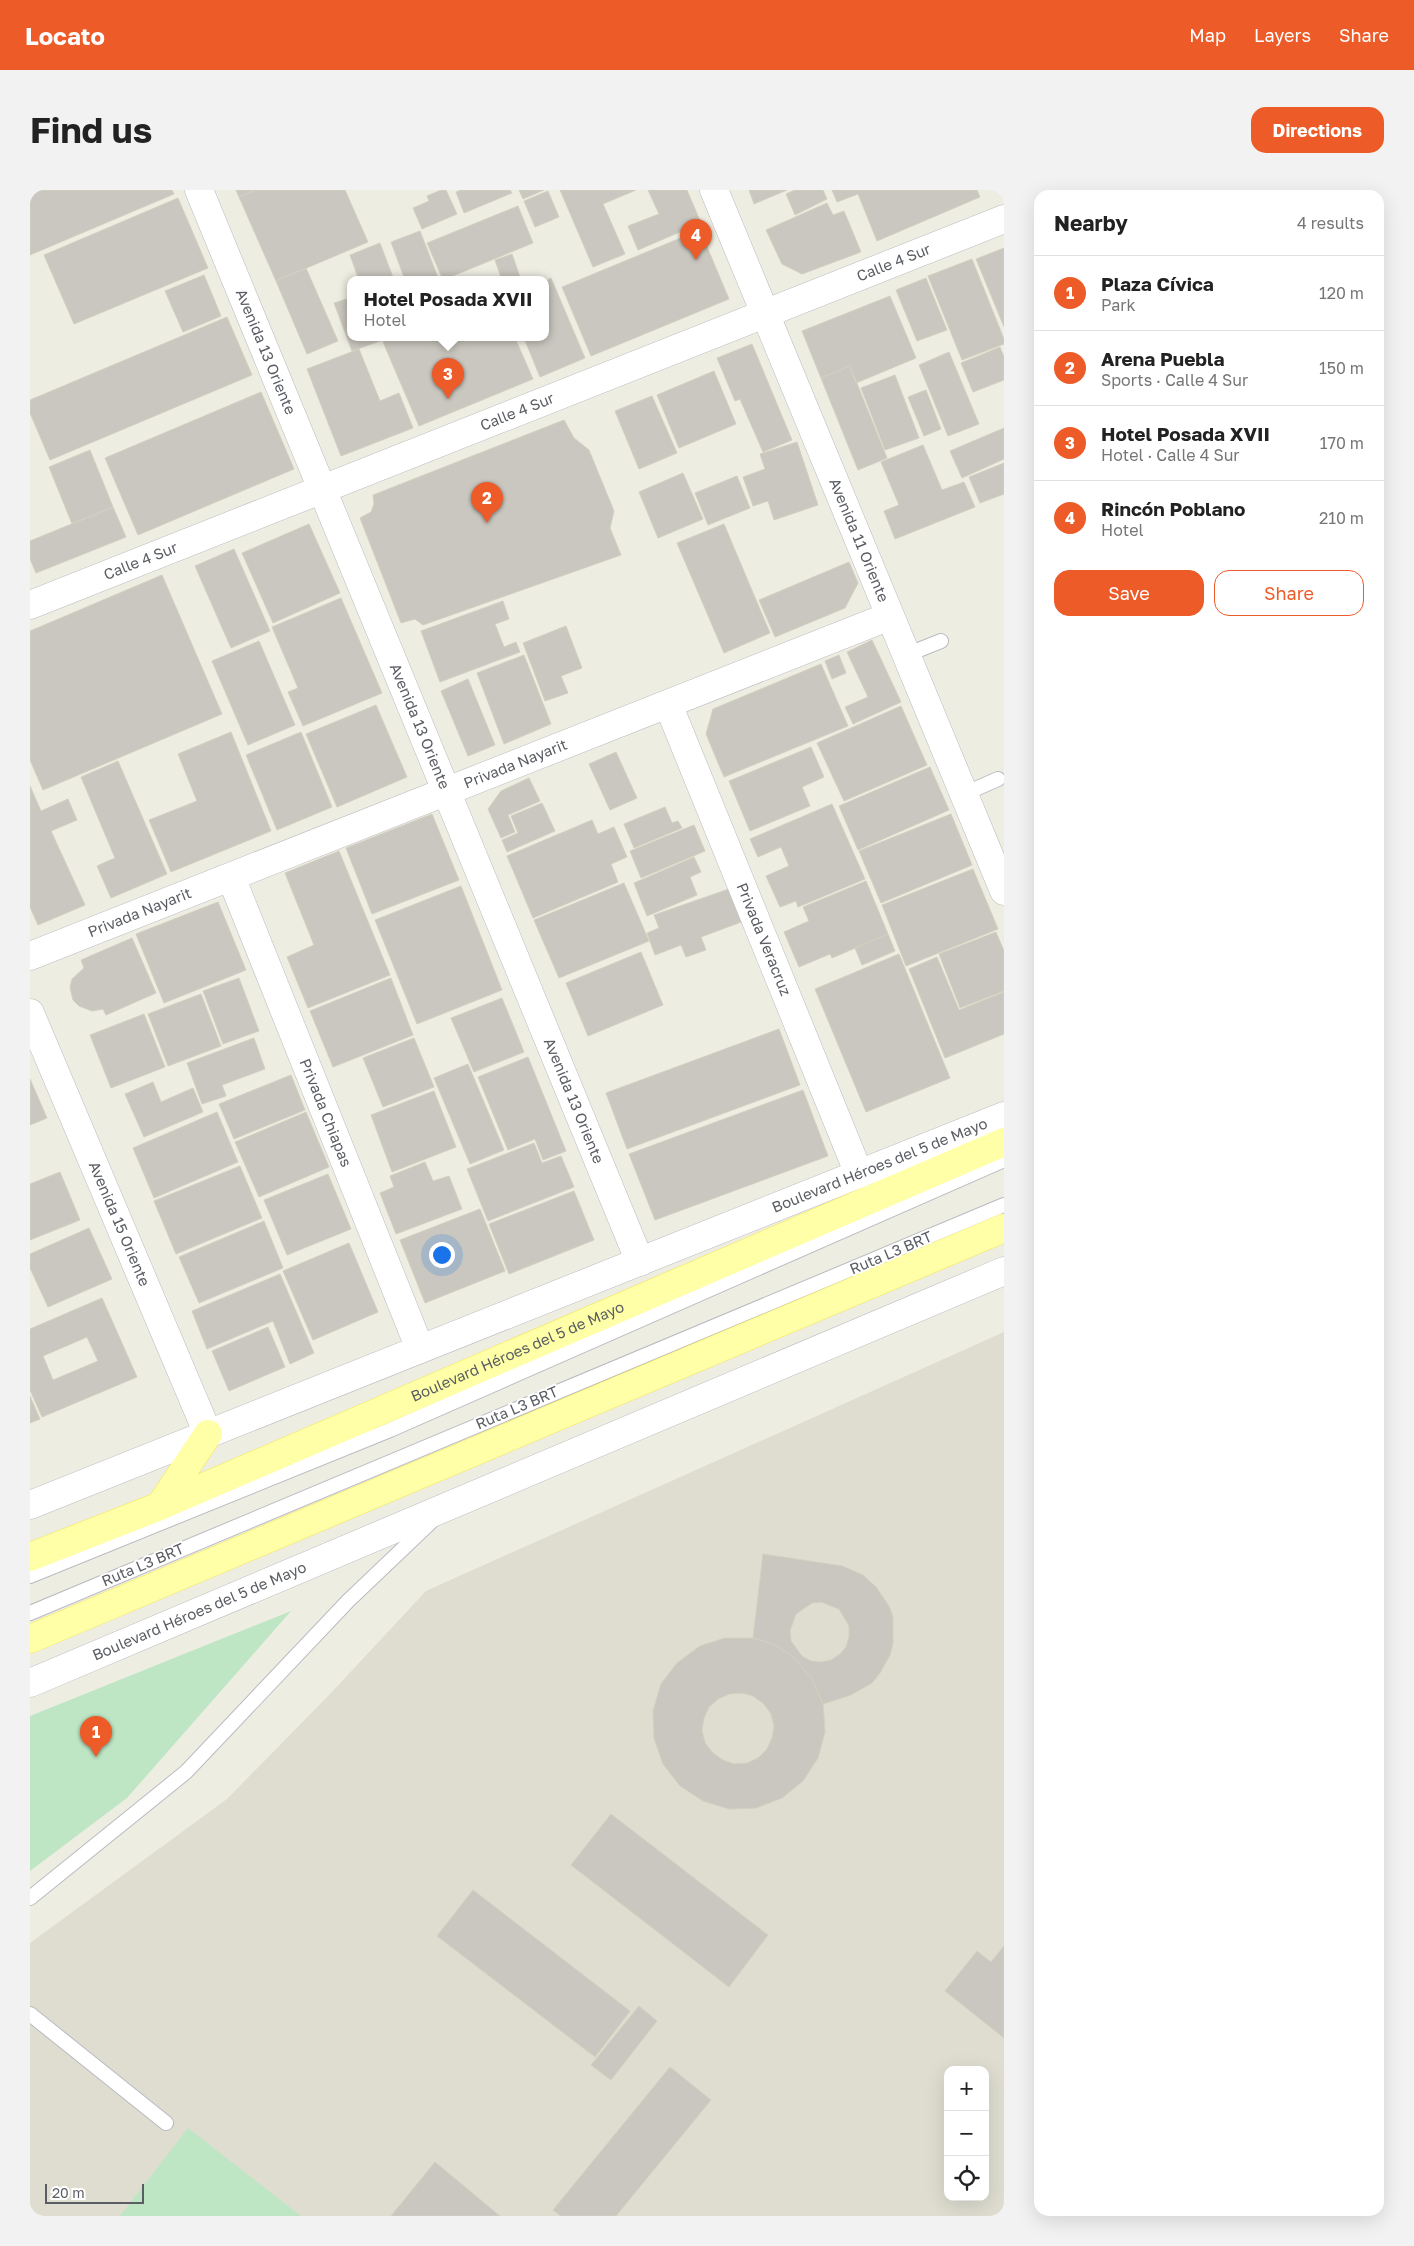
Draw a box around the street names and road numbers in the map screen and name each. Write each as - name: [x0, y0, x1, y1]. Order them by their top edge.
- street label: Calle 4 Sur: [854, 239, 933, 285]
- street label: Avenida 13 Oriente: [233, 286, 300, 417]
- street label: Calle 4 Sur: [477, 388, 557, 434]
- street label: Avenida 11 Oriente: [826, 475, 894, 605]
- street label: Calle 4 Sur: [101, 537, 180, 583]
- street label: Avenida 13 Oriente: [387, 661, 455, 792]
- street label: Privada Nayarit: [461, 735, 569, 792]
- street label: Privada Veracruz: [734, 880, 796, 998]
- street label: Privada Nayarit: [85, 883, 194, 940]
- street label: Avenida 13 Oriente: [541, 1035, 609, 1166]
- street label: Privada Chiapas: [297, 1056, 356, 1169]
- street label: Boulevard Héroes del 5 de Mayo: [769, 1114, 990, 1216]
- street label: Avenida 15 Oriente: [86, 1158, 155, 1289]
- street label: Ruta L3 BRT: [847, 1227, 934, 1277]
- street label: Boulevard Héroes del 5 de Mayo: [408, 1297, 627, 1405]
- street label: Ruta L3 BRT: [473, 1382, 560, 1432]
- street label: Ruta L3 BRT: [99, 1539, 186, 1589]
- street label: Boulevard Héroes del 5 de Mayo: [89, 1557, 309, 1664]

